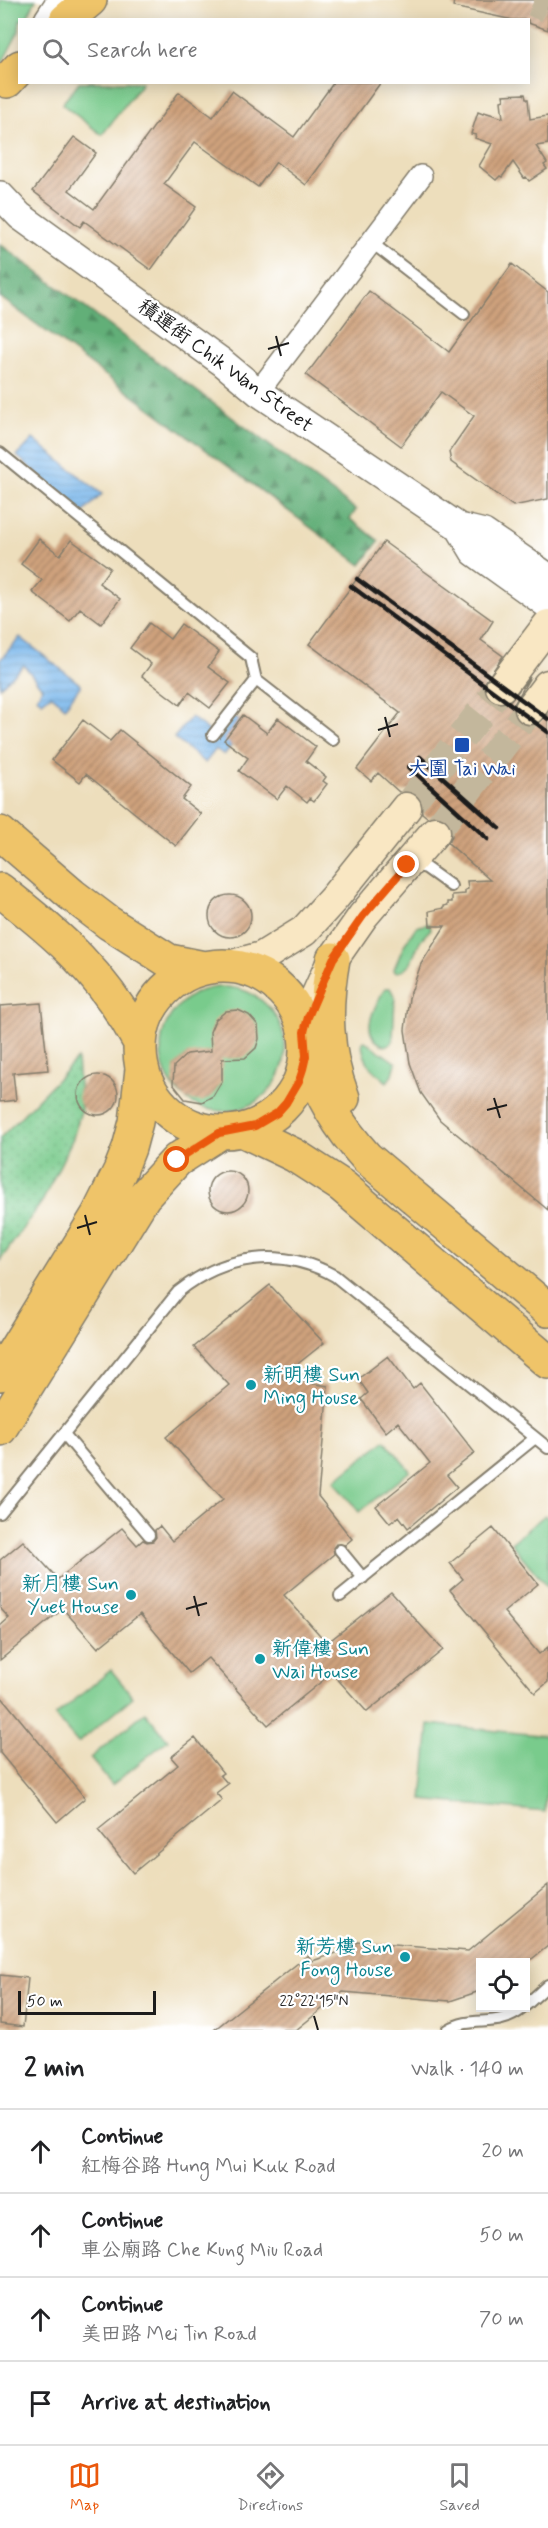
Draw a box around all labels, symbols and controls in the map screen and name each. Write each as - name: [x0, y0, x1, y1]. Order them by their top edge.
- search box: [18, 18, 530, 84]
- icon: search: [39, 35, 72, 68]
- text: Search here: [87, 37, 198, 65]
- street label: 積運街 Chik Wan Street: [132, 293, 318, 439]
- marker: 大圍 Tai Wai: [453, 736, 471, 754]
- place label: 大圍 Tai Wai: [408, 756, 516, 783]
- route end: [393, 851, 419, 877]
- route start: [163, 1146, 189, 1172]
- place label: 新明樓 Sun Ming House: [263, 1362, 360, 1413]
- marker: 新明樓 Sun Ming House: [244, 1378, 258, 1392]
- place label: 新月樓 Sun Yuet House: [22, 1571, 119, 1621]
- marker: 新月樓 Sun Yuet House: [124, 1588, 138, 1602]
- place label: 新偉樓 Sun Wai House: [272, 1636, 369, 1686]
- marker: 新偉樓 Sun Wai House: [253, 1652, 267, 1666]
- place label: 新芳樓 Sun Fong House: [296, 1934, 393, 1985]
- marker: 新芳樓 Sun Fong House: [398, 1950, 412, 1964]
- map controls: [476, 1958, 530, 2012]
- button: locate: [476, 1958, 530, 2012]
- scale bar: [18, 1988, 156, 2016]
- text: 50 m: [27, 1991, 63, 2012]
- text: 22°22'15"N: [280, 1992, 348, 2012]
- text: 2 min: [24, 2052, 85, 2086]
- text: Walk · 140 m: [411, 2056, 524, 2083]
- text: Continue: [81, 2123, 163, 2151]
- icon: ahead: [24, 2135, 57, 2168]
- text: 20 m: [481, 2138, 524, 2165]
- text: 紅梅谷路 Hung Mui Kuk Road: [81, 2153, 336, 2180]
- text: Continue: [81, 2207, 163, 2235]
- icon: ahead: [24, 2219, 57, 2252]
- text: 50 m: [479, 2222, 524, 2249]
- text: 車公廟路 Che Kung Miu Road: [81, 2237, 323, 2264]
- text: Continue: [81, 2291, 163, 2319]
- icon: ahead: [24, 2303, 57, 2336]
- text: 70 m: [479, 2306, 524, 2333]
- text: 美田路 Mei Tin Road: [81, 2321, 257, 2348]
- icon: arrive: [24, 2387, 57, 2420]
- text: Arrive at destination: [81, 2389, 271, 2417]
- tab: Map: [68, 2459, 101, 2516]
- tab: Directions: [237, 2459, 303, 2516]
- tab: Saved: [439, 2459, 480, 2516]

